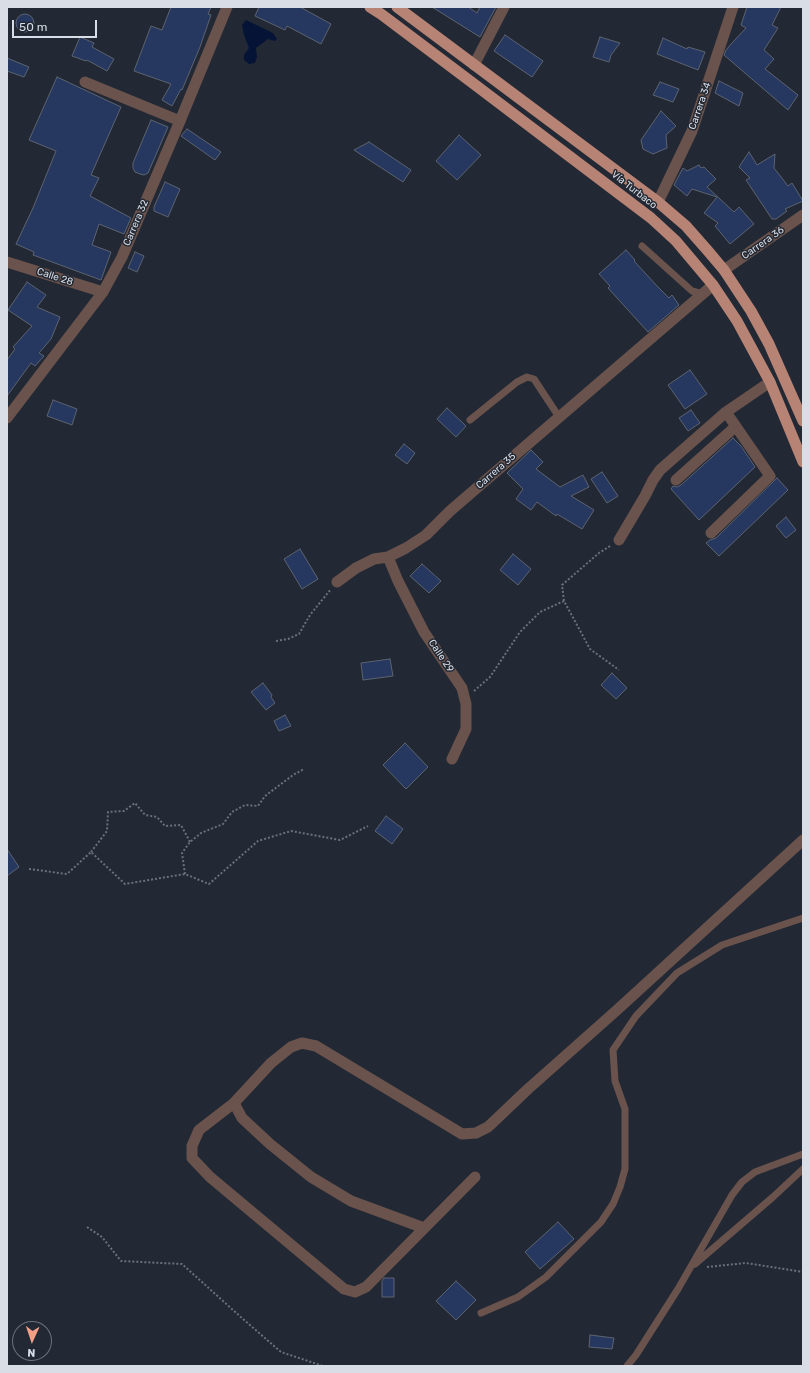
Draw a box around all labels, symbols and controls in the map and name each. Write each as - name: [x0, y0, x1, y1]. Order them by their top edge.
- scale bar: [14, 12, 99, 38]
- text: 50 m: [19, 20, 47, 34]
- street label: Carrera 34: [686, 81, 714, 131]
- street label: Vía Turbaco: [609, 169, 659, 211]
- street label: Carrera 32: [121, 198, 151, 248]
- street label: Carrera 36: [739, 224, 787, 262]
- street label: Calle 28: [35, 266, 75, 288]
- street label: Carrera 35: [474, 450, 518, 492]
- street label: Calle 29: [426, 637, 456, 675]
- north arrow: [12, 1321, 52, 1361]
- text: N: [27, 1346, 36, 1359]

